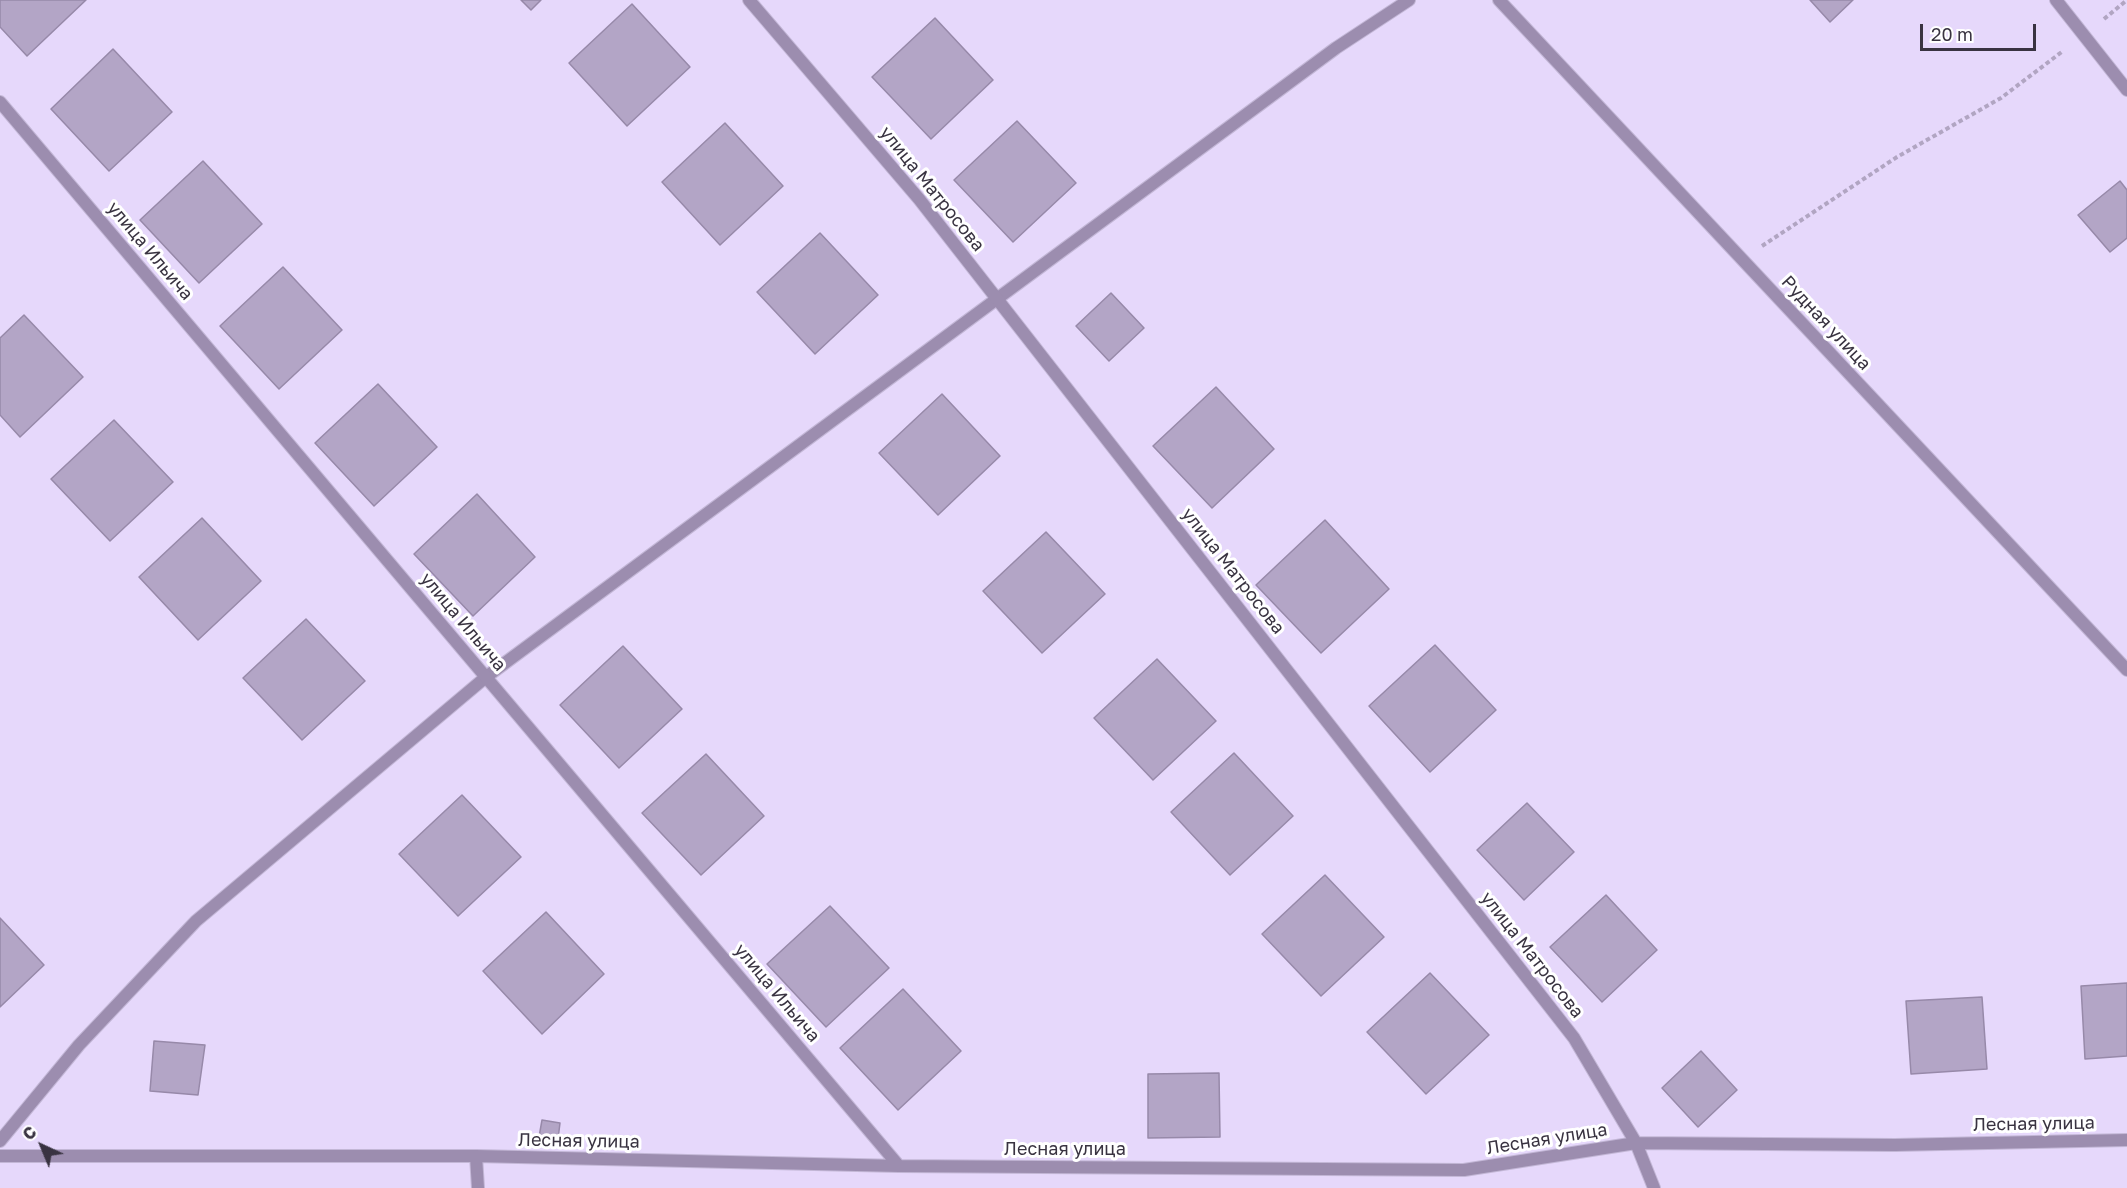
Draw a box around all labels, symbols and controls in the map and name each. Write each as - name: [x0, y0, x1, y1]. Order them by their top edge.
- scale bar: [1923, 12, 2038, 50]
- text: 20 m: [1931, 23, 1973, 45]
- street label: улица Матросова: [875, 122, 989, 256]
- street label: улица Ильича: [103, 197, 197, 305]
- street label: Рудная улица: [1777, 271, 1875, 375]
- street label: улица Матросова: [1177, 504, 1289, 638]
- street label: улица Ильича: [416, 568, 510, 676]
- street label: улица Матросова: [1476, 888, 1588, 1022]
- street label: улица Ильича: [730, 939, 824, 1047]
- street label: Лесная улица: [1973, 1112, 2095, 1136]
- north arrow: [12, 1116, 72, 1176]
- street label: Лесная улица: [1485, 1119, 1609, 1159]
- text: С: [18, 1122, 41, 1144]
- street label: Лесная улица: [518, 1129, 640, 1153]
- street label: Лесная улица: [1004, 1138, 1126, 1160]

